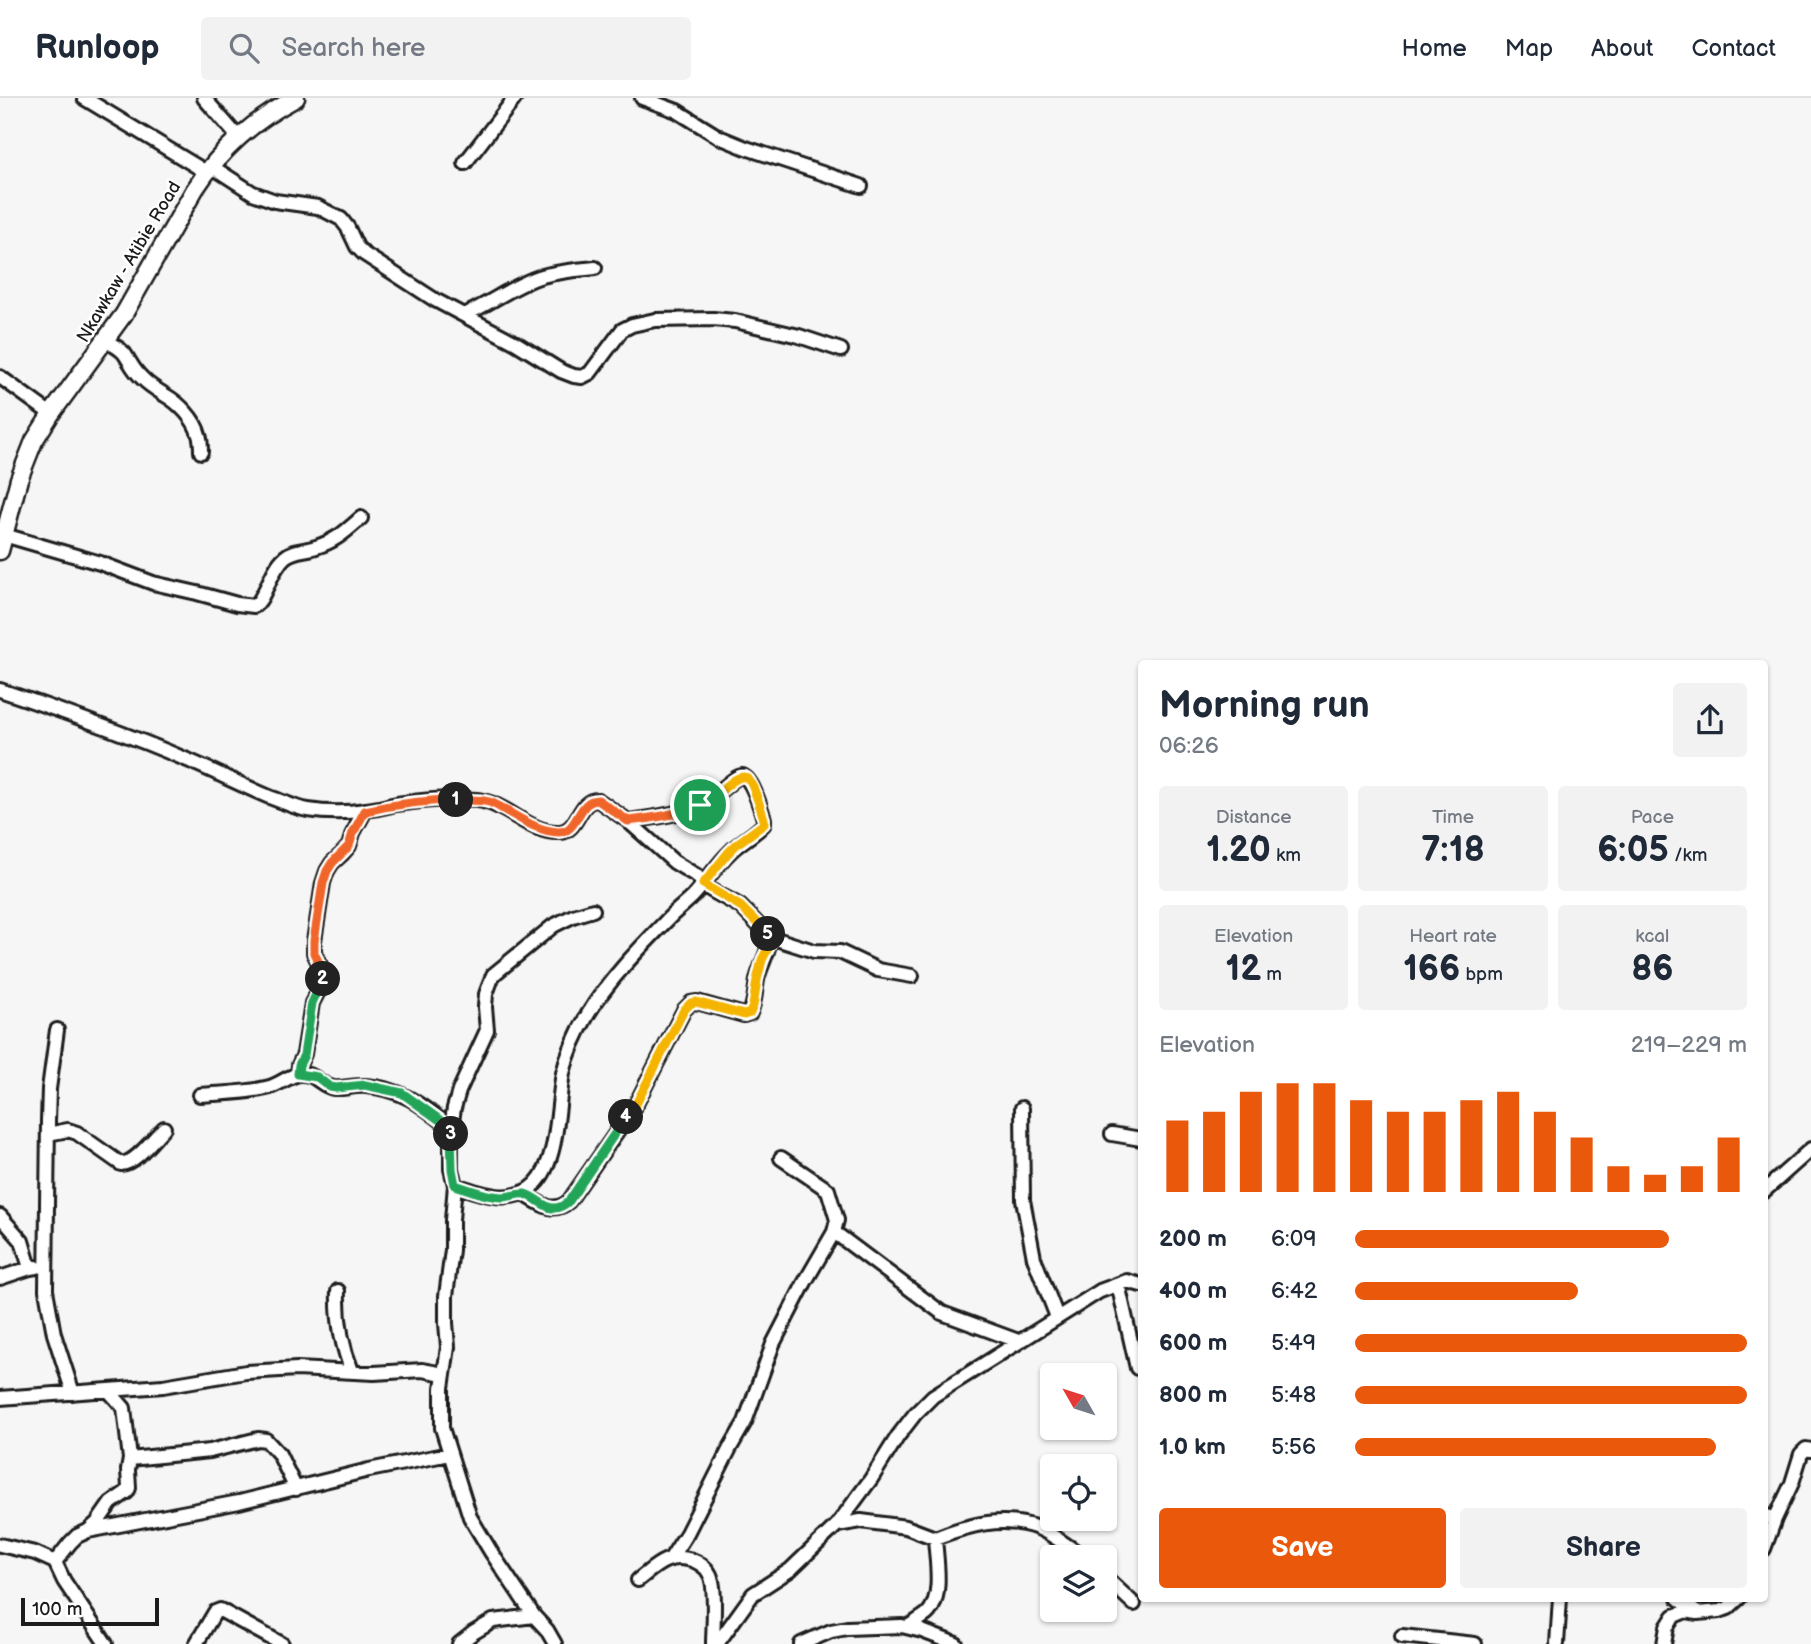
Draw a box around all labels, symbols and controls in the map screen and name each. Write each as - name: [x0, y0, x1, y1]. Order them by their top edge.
- search box: [201, 17, 691, 80]
- text: Runloop: [35, 28, 159, 68]
- icon: search: [225, 29, 263, 67]
- text: Search here: [281, 33, 425, 64]
- text: Home: [1402, 34, 1467, 63]
- text: Map: [1505, 34, 1553, 63]
- text: About: [1591, 34, 1653, 63]
- text: Contact: [1691, 34, 1776, 63]
- street label: Nkawkaw - Atibie Road: [73, 178, 185, 346]
- text: Morning run: [1159, 683, 1370, 728]
- button: share: [1673, 683, 1747, 757]
- text: 06:26: [1159, 732, 1219, 760]
- pin: [670, 775, 730, 835]
- pin: 1: [438, 782, 474, 818]
- icon: arrive: [681, 786, 719, 824]
- text: 1: [452, 788, 460, 811]
- text: Distance: [1216, 806, 1292, 829]
- text: Time: [1432, 806, 1474, 829]
- text: Pace: [1631, 806, 1674, 829]
- text: 1.20: [1206, 829, 1271, 872]
- text: 7:18: [1421, 829, 1485, 872]
- text: 6:05: [1597, 829, 1669, 872]
- text: km: [1271, 844, 1301, 867]
- text: /km: [1669, 844, 1708, 867]
- pin: 5: [750, 916, 786, 952]
- text: 5: [762, 922, 773, 945]
- text: Elevation: [1214, 925, 1293, 948]
- text: Heart rate: [1409, 925, 1497, 948]
- text: kcal: [1635, 925, 1669, 948]
- text: 12: [1225, 948, 1261, 991]
- text: 166: [1403, 948, 1460, 991]
- text: 86: [1631, 948, 1673, 991]
- pin: 2: [306, 962, 340, 996]
- text: m: [1261, 963, 1282, 986]
- text: bpm: [1460, 963, 1503, 986]
- text: 2: [317, 967, 328, 990]
- text: Elevation: [1159, 1031, 1255, 1059]
- text: 219–229 m: [1631, 1031, 1747, 1059]
- pin: 4: [608, 1100, 644, 1134]
- text: 4: [620, 1105, 631, 1128]
- pin: 3: [434, 1116, 468, 1152]
- text: 3: [445, 1122, 456, 1145]
- text: 200 m: [1159, 1225, 1227, 1253]
- text: 6:09: [1271, 1225, 1317, 1253]
- text: 400 m: [1159, 1277, 1227, 1305]
- text: 6:42: [1271, 1277, 1317, 1305]
- text: 600 m: [1159, 1329, 1227, 1357]
- text: 5:49: [1271, 1329, 1316, 1357]
- north arrow: [1040, 1363, 1116, 1440]
- map controls: [1040, 1363, 1117, 1622]
- text: 800 m: [1159, 1381, 1227, 1409]
- text: 5:48: [1271, 1381, 1316, 1409]
- text: 1.0 km: [1159, 1433, 1226, 1461]
- text: 5:56: [1271, 1433, 1316, 1461]
- button: locate: [1040, 1454, 1117, 1531]
- button: Save: [1159, 1508, 1446, 1588]
- button: Share: [1460, 1508, 1747, 1588]
- button: layers: [1040, 1545, 1117, 1622]
- scale bar: [21, 1595, 159, 1627]
- text: 100 m: [32, 1598, 83, 1621]

